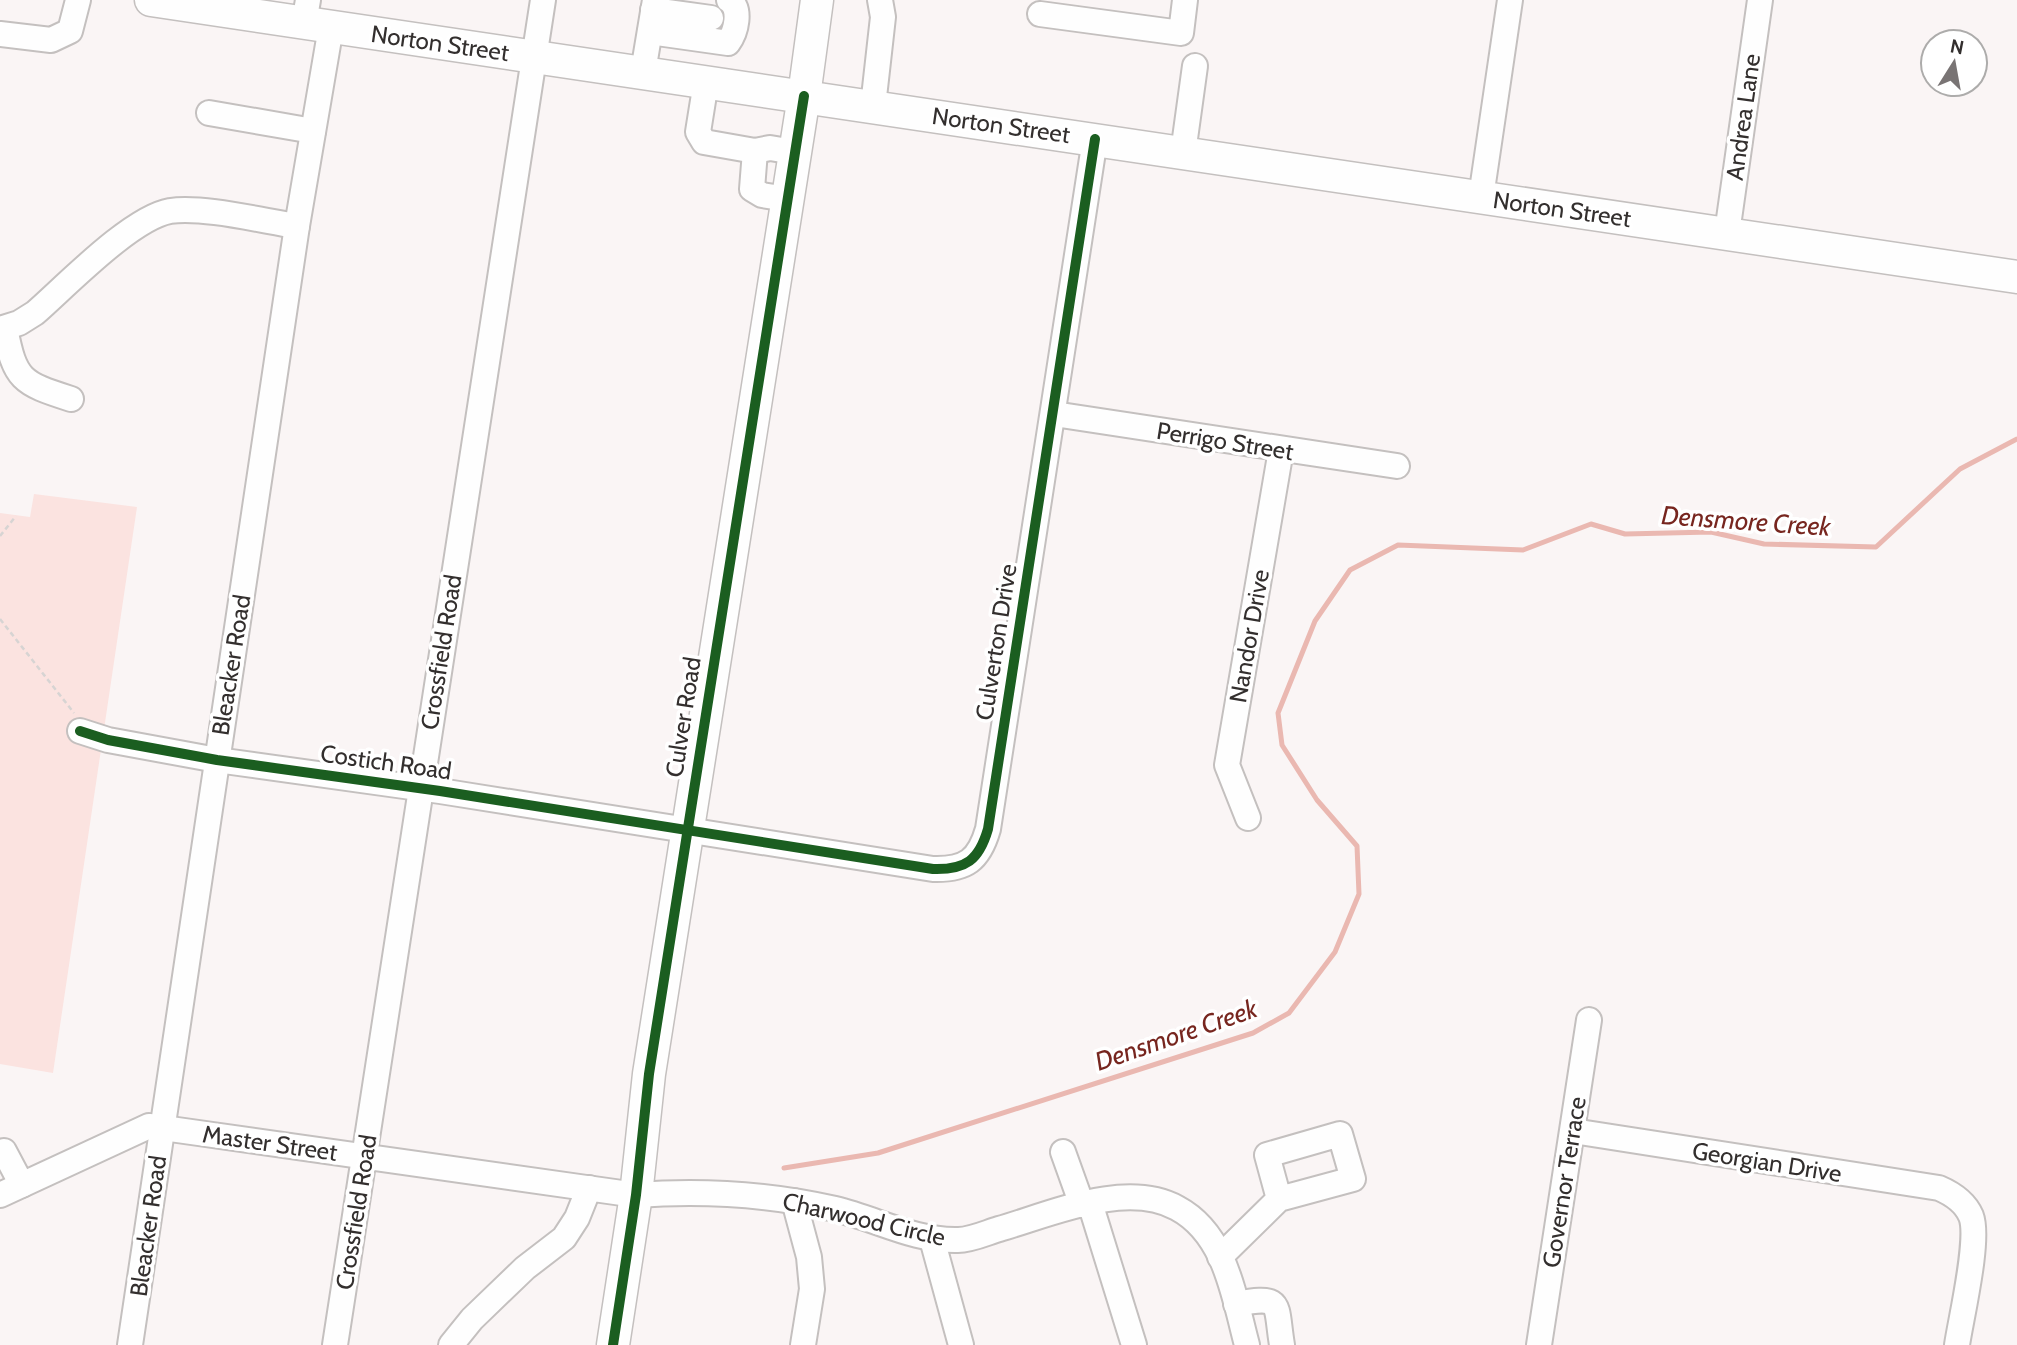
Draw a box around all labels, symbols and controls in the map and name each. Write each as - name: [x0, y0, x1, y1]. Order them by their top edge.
- street label: Norton Street: [369, 19, 511, 67]
- north arrow: [1919, 28, 1989, 98]
- text: N: [1948, 34, 1966, 59]
- street label: Andrea Lane: [1720, 52, 1766, 182]
- street label: Norton Street: [930, 101, 1072, 149]
- street label: Norton Street: [1491, 185, 1633, 233]
- street label: Perrigo Street: [1154, 416, 1296, 466]
- water label: Densmore Creek: [1660, 499, 1832, 543]
- street label: Culverton Drive: [969, 562, 1023, 722]
- street label: Nandor Drive: [1223, 567, 1275, 705]
- street label: Crossfield Road: [414, 572, 468, 732]
- street label: Bleacker Road: [206, 593, 256, 737]
- street label: Culver Road: [659, 655, 707, 779]
- street label: Costich Road: [319, 738, 453, 786]
- water label: Densmore Creek: [1091, 992, 1262, 1078]
- street label: Governor Terrace: [1536, 1094, 1592, 1270]
- street label: Master Street: [201, 1119, 339, 1167]
- street label: Crossfield Road: [329, 1132, 383, 1292]
- street label: Georgian Drive: [1690, 1136, 1844, 1188]
- street label: Bleacker Road: [124, 1154, 172, 1298]
- street label: Charwood Circle: [780, 1186, 948, 1252]

